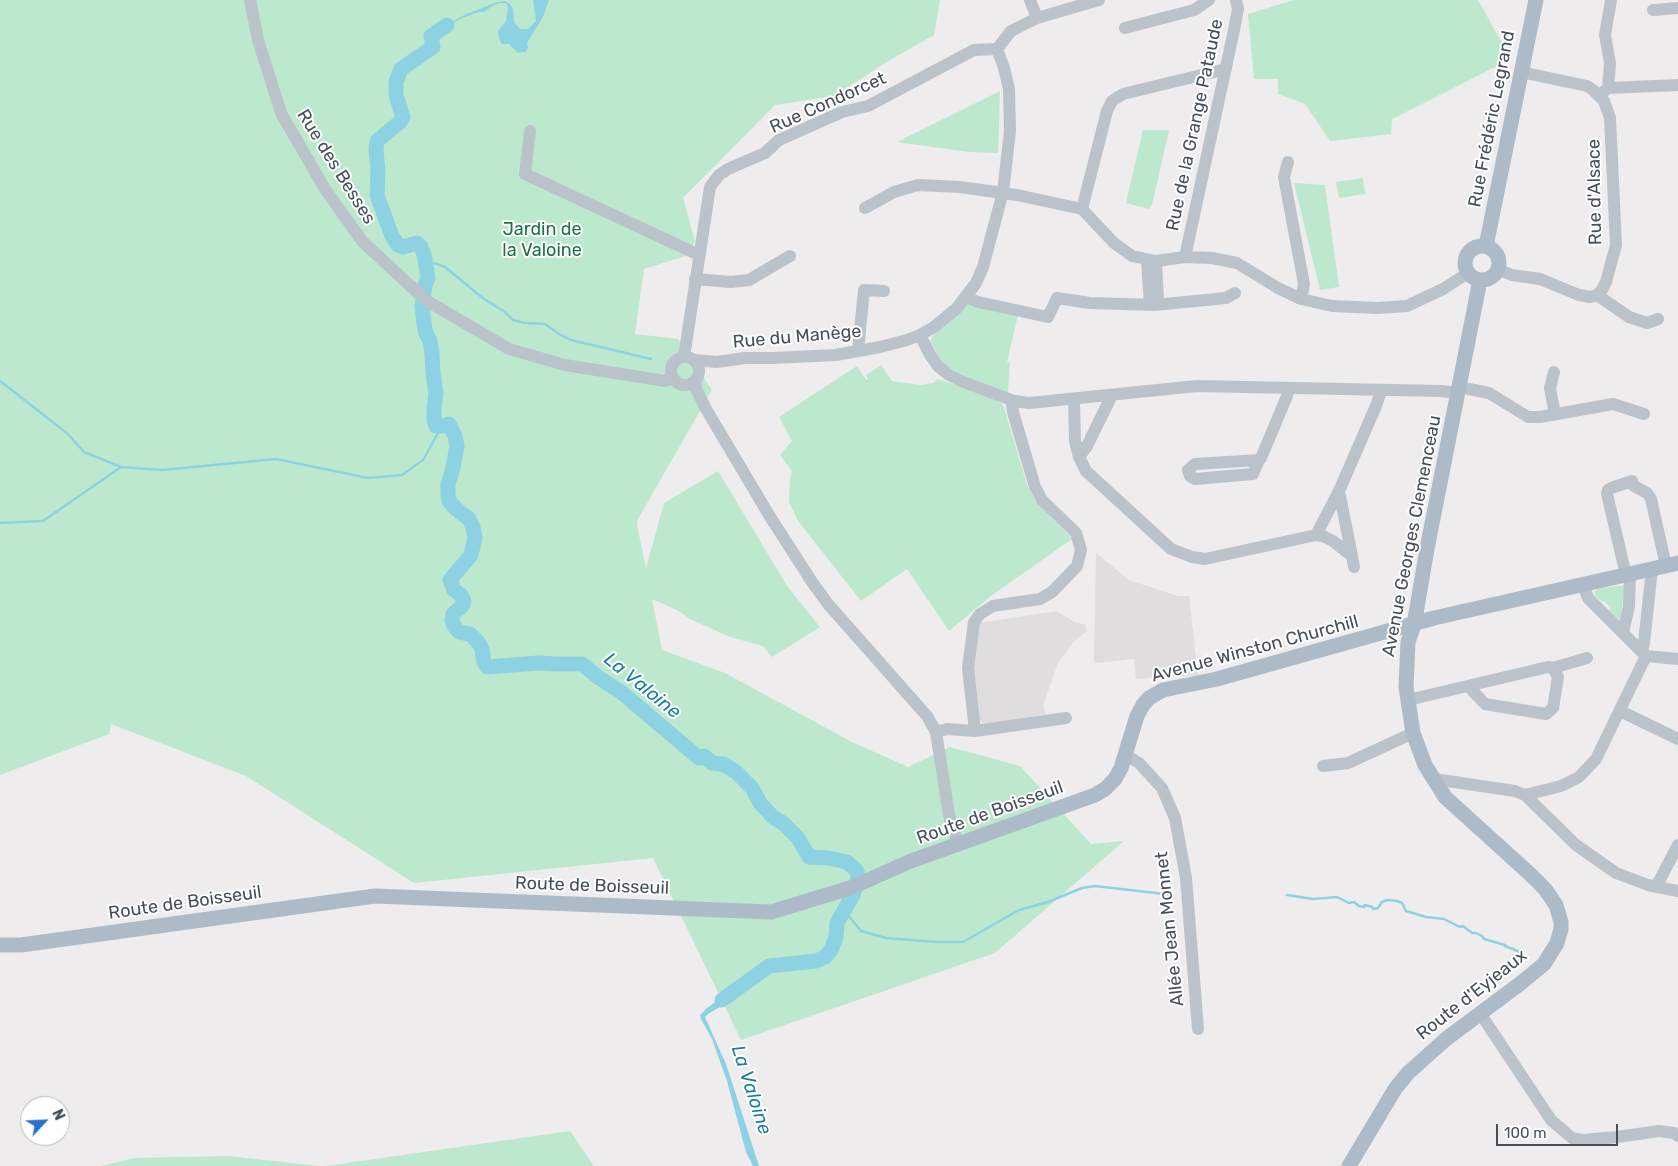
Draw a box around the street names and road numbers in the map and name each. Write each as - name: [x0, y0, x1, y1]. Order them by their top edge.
- street label: Rue de la Grange Pataude: [1162, 17, 1228, 233]
- street label: Rue Frédéric Legrand: [1464, 29, 1520, 209]
- street label: Rue Condorcet: [766, 68, 890, 138]
- street label: Rue des Besses: [292, 106, 380, 228]
- street label: Rue d'Alsace: [1583, 139, 1607, 245]
- street label: Rue du Manège: [732, 321, 862, 353]
- street label: Avenue Georges Clemenceau: [1378, 413, 1446, 659]
- street label: Avenue Winston Churchill: [1149, 611, 1361, 687]
- street label: Route de Boisseuil: [914, 776, 1066, 850]
- street label: Allée Jean Monnet: [1151, 850, 1189, 1008]
- street label: Route de Boisseuil: [515, 873, 669, 899]
- street label: Route de Boisseuil: [107, 882, 263, 924]
- street label: Route d'Eyjeaux: [1412, 945, 1532, 1045]

